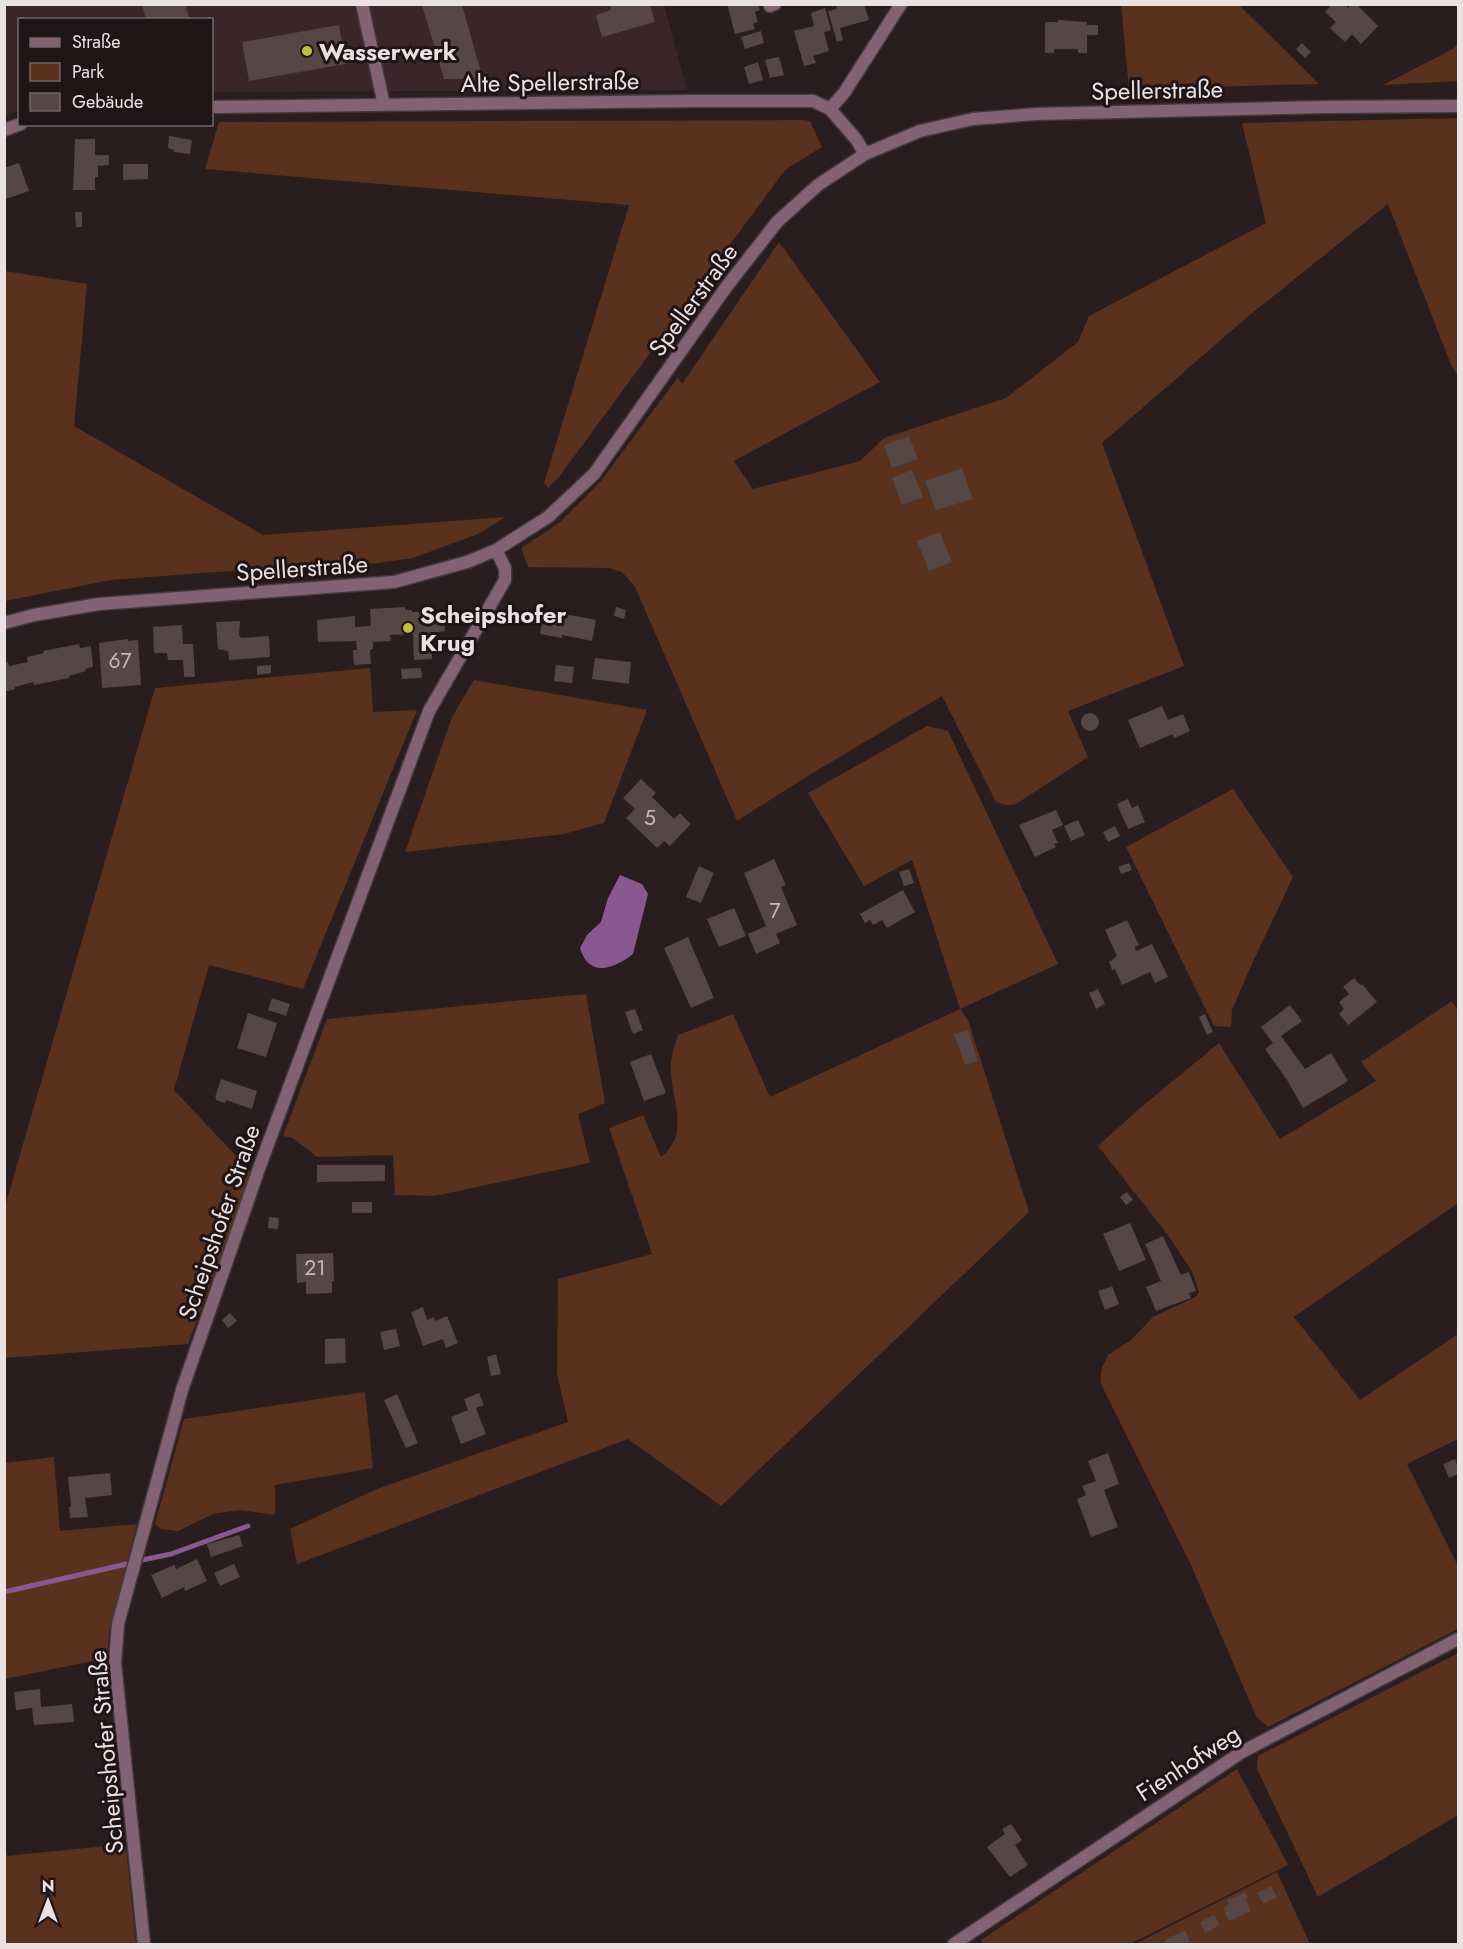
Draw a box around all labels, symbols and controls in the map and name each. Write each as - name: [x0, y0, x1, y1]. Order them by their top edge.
- legend: [18, 18, 213, 126]
- text: Straße: [72, 29, 120, 55]
- place label: Wasserwerk: [319, 34, 457, 69]
- marker: Wasserwerk: [300, 44, 314, 58]
- text: Park: [72, 59, 104, 85]
- street label: Alte Spellerstraße: [460, 63, 640, 101]
- street label: Spellerstraße: [1091, 71, 1223, 109]
- text: Gebäude: [72, 89, 143, 115]
- street label: Spellerstraße: [640, 236, 746, 364]
- street label: Spellerstraße: [235, 546, 369, 590]
- place label: Scheipshofer Krug: [420, 597, 566, 660]
- marker: Scheipshofer Krug: [401, 621, 415, 635]
- house number: 67: [108, 646, 132, 676]
- house number: 5: [644, 803, 656, 833]
- house number: 7: [769, 896, 781, 926]
- street label: Scheipshofer Straße: [169, 1120, 269, 1324]
- house number: 21: [304, 1253, 326, 1283]
- street label: Scheipshofer Straße: [80, 1649, 132, 1855]
- street label: Fienhofweg: [1129, 1716, 1247, 1810]
- north arrow: [18, 1871, 78, 1931]
- text: N: [42, 1875, 54, 1898]

